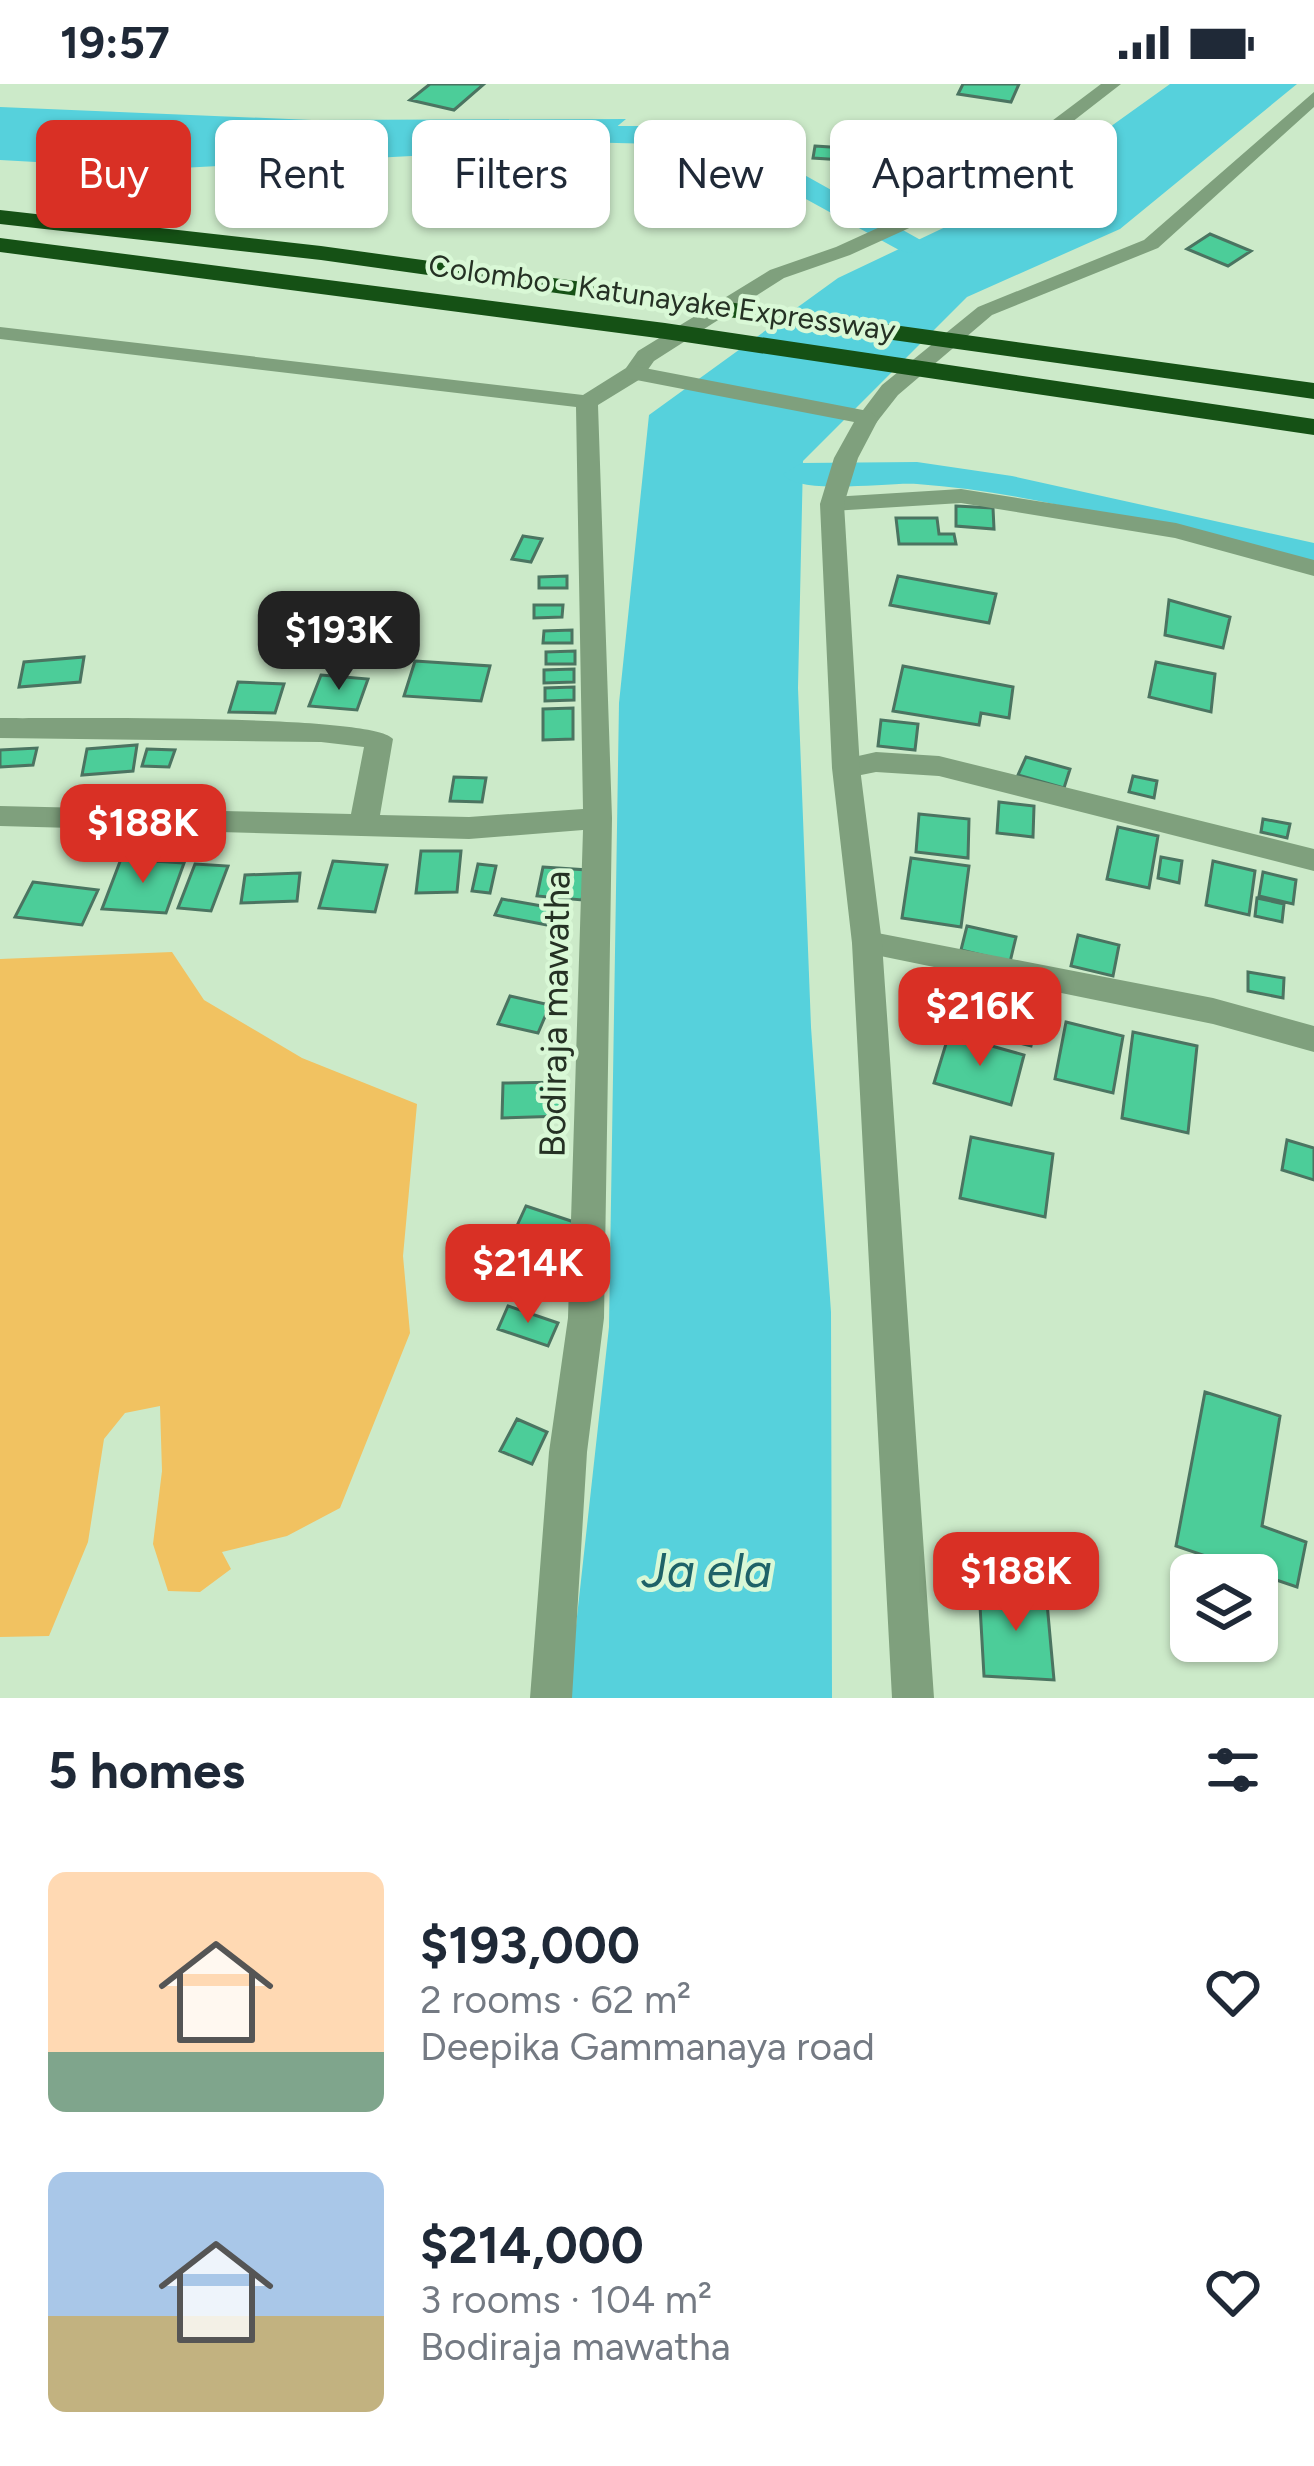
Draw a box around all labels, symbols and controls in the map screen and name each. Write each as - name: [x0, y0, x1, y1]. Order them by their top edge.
- text: 19:57: [60, 15, 170, 69]
- chip: Buy: [36, 120, 191, 228]
- chip: Rent: [215, 120, 388, 228]
- chip: Filters: [412, 120, 610, 228]
- chip: New: [634, 120, 806, 228]
- chip: Apartment: [830, 120, 1117, 228]
- street label: Colombo - Katunayake Expressway: [426, 246, 898, 349]
- pin: $193K: [255, 591, 423, 693]
- text: $193K: [285, 606, 393, 653]
- pin: $188K: [59, 784, 227, 886]
- text: $188K: [87, 799, 199, 846]
- street label: Bodiraja mawatha: [531, 870, 578, 1158]
- pin: $216K: [896, 967, 1064, 1069]
- text: $216K: [925, 982, 1035, 1029]
- pin: $214K: [444, 1224, 612, 1326]
- text: $214K: [472, 1239, 584, 1286]
- pin: $188K: [932, 1532, 1100, 1634]
- water label: Ja ela: [641, 1541, 772, 1599]
- text: $188K: [960, 1547, 1072, 1594]
- map controls: [1170, 1554, 1278, 1662]
- button: layers: [1170, 1554, 1278, 1662]
- icon: filters: [1200, 1737, 1266, 1803]
- text: 5 homes: [48, 1740, 245, 1801]
- text: $193,000: [420, 1915, 640, 1976]
- icon: home: [144, 1920, 288, 2064]
- icon: heart: [1200, 1959, 1266, 2025]
- text: 2 rooms · 62 m²: [420, 1976, 691, 2023]
- text: Deepika Gammanaya road: [420, 2023, 875, 2070]
- text: $214,000: [420, 2215, 644, 2276]
- icon: home: [144, 2220, 288, 2364]
- icon: heart: [1200, 2259, 1266, 2325]
- text: 3 rooms · 104 m²: [420, 2276, 712, 2323]
- text: Bodiraja mawatha: [420, 2323, 731, 2370]

